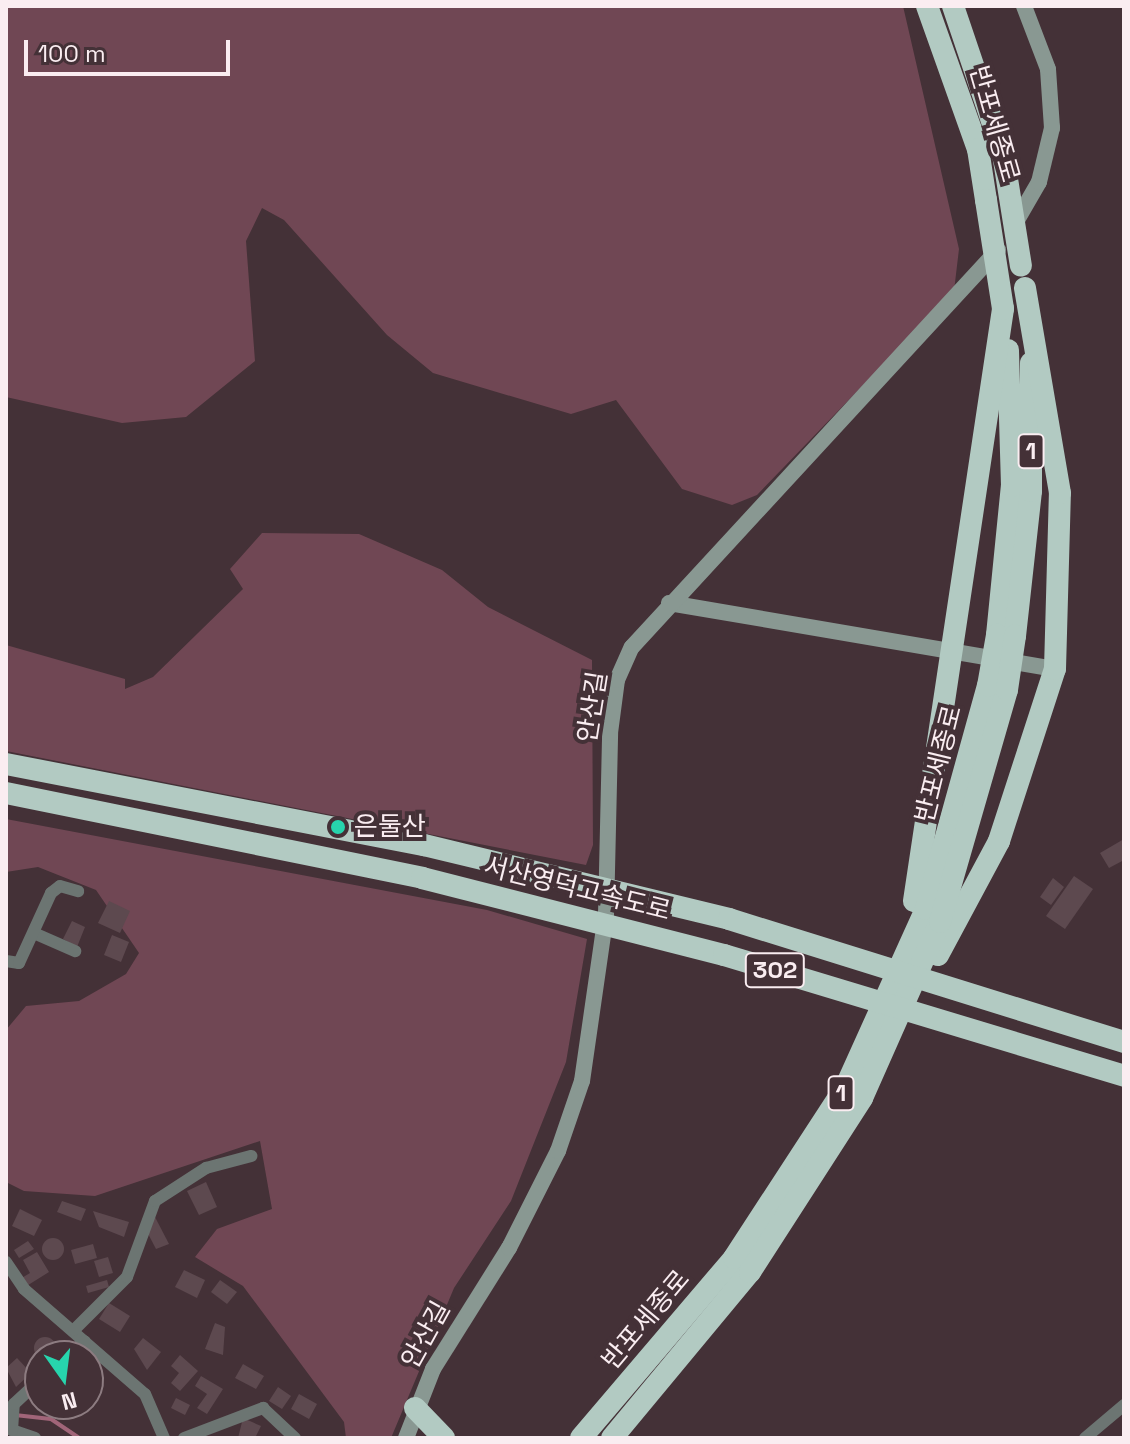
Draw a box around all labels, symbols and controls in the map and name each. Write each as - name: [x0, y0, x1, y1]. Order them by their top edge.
- scale bar: [28, 24, 234, 74]
- text: 100 m: [38, 38, 106, 69]
- street label: 반포세종로: [963, 62, 1025, 186]
- road number: 1: [1017, 431, 1045, 471]
- street label: 안산길: [572, 669, 614, 745]
- street label: 반포세종로: [909, 702, 969, 826]
- place label: 은둘산: [354, 811, 426, 843]
- marker: 은둘산: [329, 818, 347, 836]
- street label: 서산영덕고속도로: [480, 851, 674, 927]
- road number: 302: [743, 950, 807, 990]
- road number: 1: [827, 1073, 855, 1113]
- street label: 반포세종로: [596, 1264, 696, 1376]
- street label: 안산길: [395, 1296, 457, 1374]
- north arrow: [24, 1340, 104, 1420]
- text: N: [59, 1386, 80, 1417]

